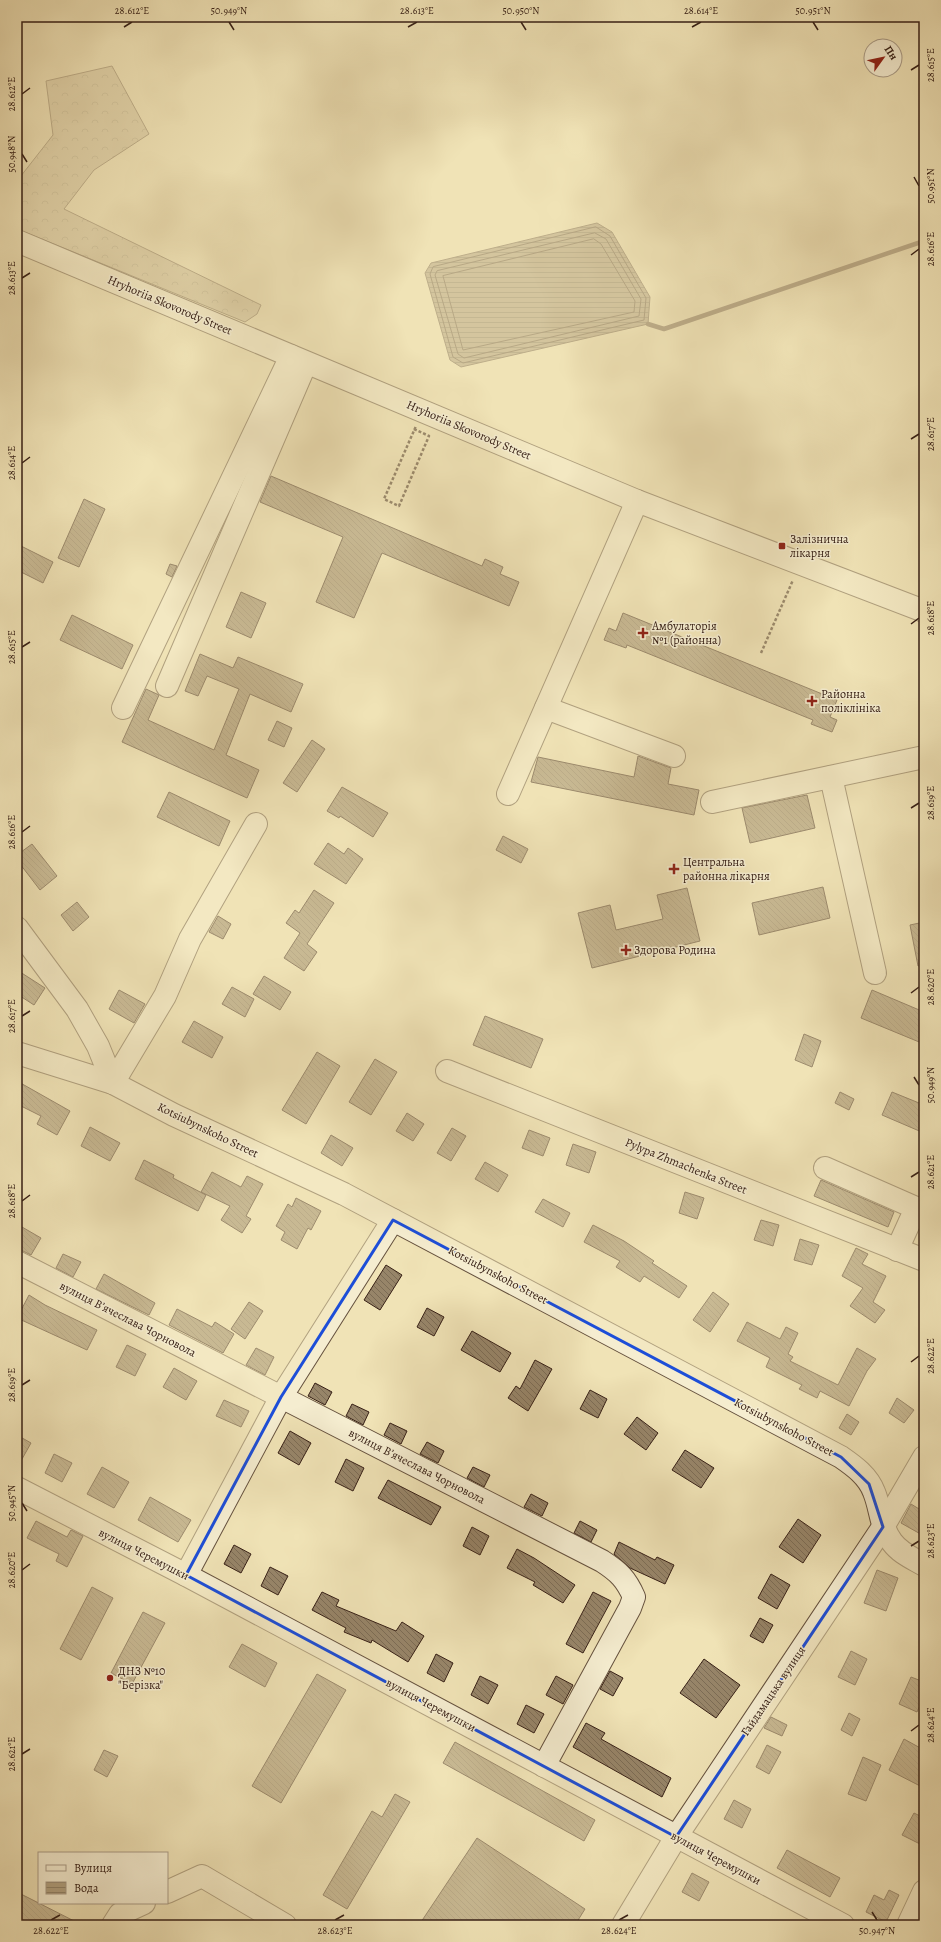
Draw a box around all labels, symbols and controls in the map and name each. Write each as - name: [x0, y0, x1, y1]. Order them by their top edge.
- text: 28.612°E: [115, 4, 149, 17]
- text: 50.949°N: [211, 4, 247, 17]
- text: 28.613°E: [400, 4, 434, 17]
- text: 50.950°N: [502, 4, 540, 17]
- text: 28.614°E: [684, 4, 718, 17]
- text: 50.951°N: [795, 4, 831, 17]
- north arrow: [863, 38, 903, 78]
- text: Пн: [881, 43, 901, 63]
- text: 28.615°E: [924, 48, 937, 82]
- text: 28.612°E: [5, 77, 18, 111]
- text: 50.948°N: [5, 136, 18, 172]
- text: 50.951°N: [924, 168, 937, 204]
- text: 28.616°E: [924, 232, 937, 266]
- text: 28.613°E: [5, 261, 18, 295]
- street label: Hryhoriia Skovorody Street: [105, 271, 235, 339]
- street label: Hryhoriia Skovorody Street: [404, 396, 534, 464]
- text: 28.617°E: [924, 417, 937, 451]
- text: 28.614°E: [5, 446, 18, 480]
- place label: Залізнична лікарня: [790, 531, 849, 561]
- marker: Залізнична лікарня: [777, 541, 787, 551]
- text: 28.618°E: [924, 601, 937, 635]
- place label: Амбулаторія №1 (районна): [651, 618, 721, 648]
- marker: Амбулаторія №1 (районна): [637, 627, 649, 639]
- text: 28.615°E: [5, 630, 18, 664]
- place label: Районна поліклініка: [821, 686, 881, 716]
- marker: Районна поліклініка: [806, 695, 818, 707]
- text: 28.619°E: [924, 786, 937, 820]
- text: 28.616°E: [5, 815, 18, 849]
- place label: Центральна районна лікарня: [683, 854, 770, 884]
- marker: Центральна районна лікарня: [668, 863, 680, 875]
- place label: Здорова Родина: [634, 942, 716, 958]
- marker: Здорова Родина: [621, 945, 631, 955]
- text: 28.620°E: [924, 969, 937, 1005]
- text: 28.617°E: [5, 999, 18, 1033]
- text: 50.949°N: [924, 1067, 937, 1103]
- street label: Kotsiubynskoho Street: [155, 1099, 261, 1161]
- street label: Pylypa Zhmachenka Street: [623, 1134, 749, 1198]
- text: 28.621°E: [924, 1155, 937, 1189]
- text: 28.618°E: [5, 1184, 18, 1218]
- street label: Kotsiubynskoho Street: [445, 1242, 551, 1308]
- street label: вулиця Вʼячеслава Чорновола: [57, 1278, 199, 1361]
- text: 28.622°E: [924, 1338, 937, 1374]
- text: 28.619°E: [5, 1368, 18, 1402]
- street label: Kotsiubynskoho Street: [731, 1394, 837, 1460]
- street label: вулиця Вʼячеслава Чорновола: [346, 1425, 488, 1508]
- text: 50.945°N: [5, 1485, 18, 1521]
- text: 28.623°E: [924, 1523, 937, 1559]
- street label: вулиця Черемушки: [96, 1524, 192, 1584]
- text: 28.620°E: [5, 1552, 18, 1588]
- street label: Гайдамацька вулиця: [737, 1643, 809, 1739]
- place label: ДНЗ №10 "Берізка": [118, 1663, 165, 1693]
- marker: ДНЗ №10 "Берізка": [105, 1673, 115, 1683]
- street label: вулиця Черемушки: [383, 1675, 479, 1735]
- text: 28.624°E: [924, 1707, 937, 1743]
- text: 28.621°E: [5, 1737, 18, 1771]
- street label: вулиця Черемушки: [668, 1828, 764, 1888]
- legend: [38, 1852, 168, 1904]
- text: Вулиця: [74, 1860, 112, 1876]
- text: Вода: [74, 1880, 99, 1896]
- text: 28.622°E: [33, 1924, 69, 1937]
- text: 28.623°E: [317, 1924, 353, 1937]
- text: 28.624°E: [601, 1924, 637, 1937]
- text: 50.947°N: [859, 1924, 895, 1937]

